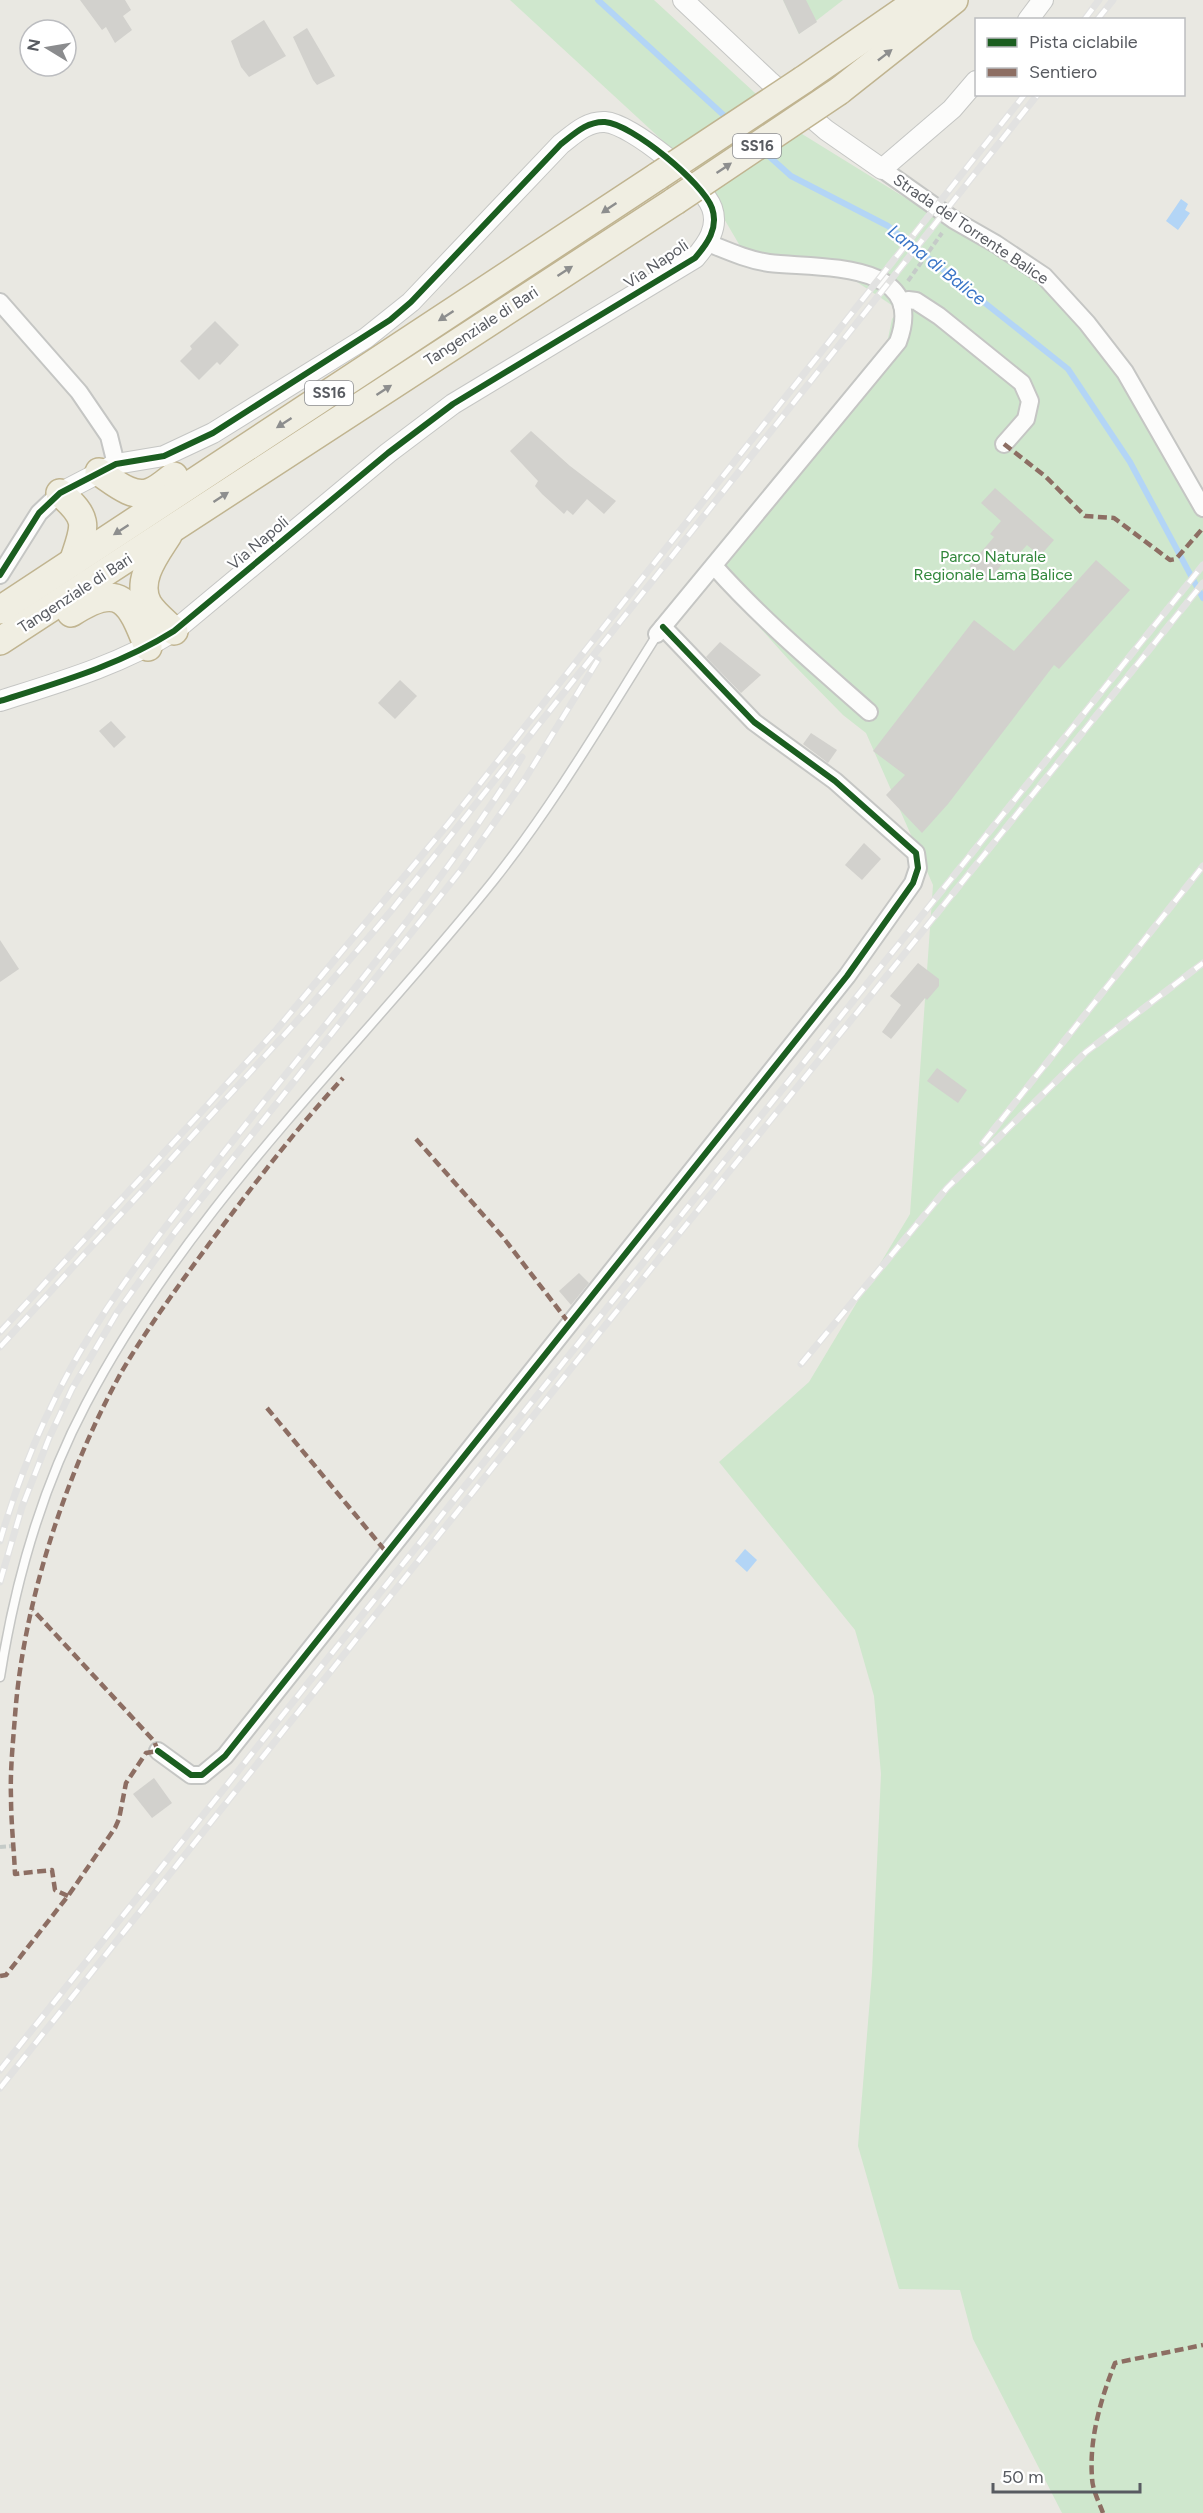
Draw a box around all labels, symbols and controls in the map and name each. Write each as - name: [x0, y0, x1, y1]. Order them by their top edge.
- north arrow: [18, 18, 78, 78]
- legend: [975, 18, 1185, 96]
- text: Pista ciclabile: [1029, 31, 1138, 53]
- text: N: [23, 37, 44, 53]
- one-way arrow: [877, 49, 892, 61]
- text: Sentiero: [1029, 61, 1097, 83]
- road number: SS16: [733, 134, 781, 158]
- one-way arrow: [716, 163, 732, 174]
- street label: Strada del Torrente Balice: [890, 170, 1053, 288]
- one-way arrow: [601, 202, 617, 213]
- water label: Lama di Balice: [883, 220, 991, 310]
- street label: Via Napoli: [620, 236, 692, 292]
- one-way arrow: [556, 266, 573, 277]
- street label: Tangenziale di Bari: [420, 282, 542, 370]
- one-way arrow: [438, 310, 455, 321]
- road number: SS16: [305, 381, 353, 405]
- one-way arrow: [376, 385, 392, 396]
- one-way arrow: [276, 417, 292, 429]
- one-way arrow: [213, 492, 229, 503]
- street label: Via Napoli: [224, 512, 292, 574]
- one-way arrow: [113, 524, 129, 536]
- park label: Parco Naturale Regionale Lama Balice: [913, 547, 1073, 584]
- street label: Tangenziale di Bari: [14, 549, 136, 637]
- scale bar: [993, 2456, 1140, 2494]
- text: 50 m: [1002, 2466, 1044, 2488]

